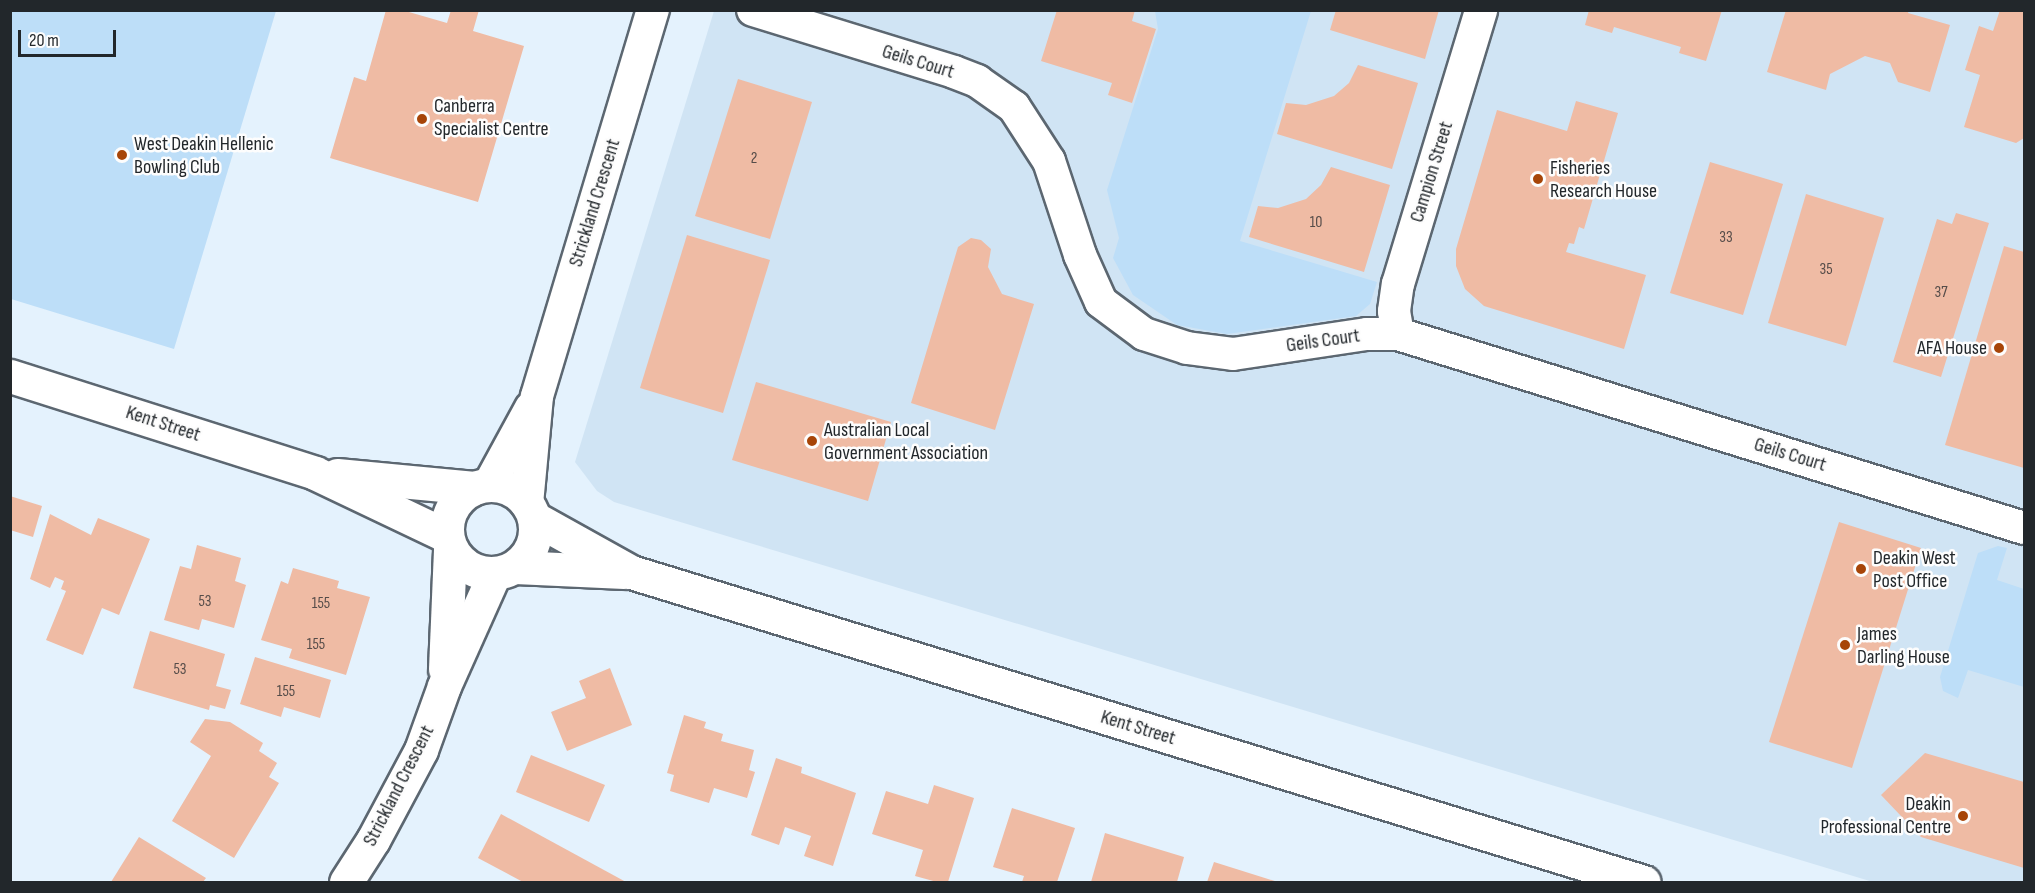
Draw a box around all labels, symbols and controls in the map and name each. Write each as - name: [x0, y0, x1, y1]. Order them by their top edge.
- scale bar: [21, 18, 118, 56]
- text: 20 m: [29, 30, 59, 51]
- street label: Geils Court: [879, 40, 957, 84]
- place label: Canberra Specialist Centre: [434, 95, 548, 142]
- marker: Canberra Specialist Centre: [415, 112, 429, 126]
- street label: Campion Street: [1405, 119, 1459, 225]
- place label: West Deakin Hellenic Bowling Club: [134, 132, 274, 179]
- street label: Strickland Crescent: [564, 136, 626, 270]
- marker: West Deakin Hellenic Bowling Club: [115, 148, 129, 162]
- house number: 2: [751, 149, 757, 169]
- place label: Fisheries Research House: [1550, 156, 1657, 203]
- marker: Fisheries Research House: [1531, 172, 1545, 186]
- house number: 10: [1310, 213, 1322, 233]
- house number: 33: [1719, 228, 1733, 248]
- house number: 35: [1819, 260, 1833, 280]
- house number: 37: [1934, 283, 1948, 303]
- street label: Geils Court: [1285, 324, 1361, 358]
- place label: AFA House: [1917, 336, 1987, 360]
- marker: AFA House: [1992, 341, 2006, 355]
- street label: Kent Street: [123, 401, 203, 447]
- place label: Australian Local Government Association: [824, 418, 988, 465]
- street label: Geils Court: [1751, 433, 1829, 477]
- marker: Australian Local Government Association: [805, 434, 819, 448]
- place label: Deakin West Post Office: [1873, 546, 1956, 593]
- marker: Deakin West Post Office: [1854, 562, 1868, 576]
- house number: 53: [198, 592, 212, 612]
- house number: 155: [312, 594, 330, 614]
- place label: James Darling House: [1857, 622, 1950, 669]
- house number: 155: [307, 635, 325, 655]
- marker: James Darling House: [1838, 638, 1852, 652]
- house number: 53: [173, 660, 187, 680]
- house number: 155: [277, 682, 295, 702]
- street label: Kent Street: [1098, 705, 1178, 751]
- street label: Strickland Crescent: [358, 722, 440, 850]
- place label: Deakin Professional Centre: [1820, 792, 1951, 839]
- marker: Deakin Professional Centre: [1956, 809, 1970, 823]

